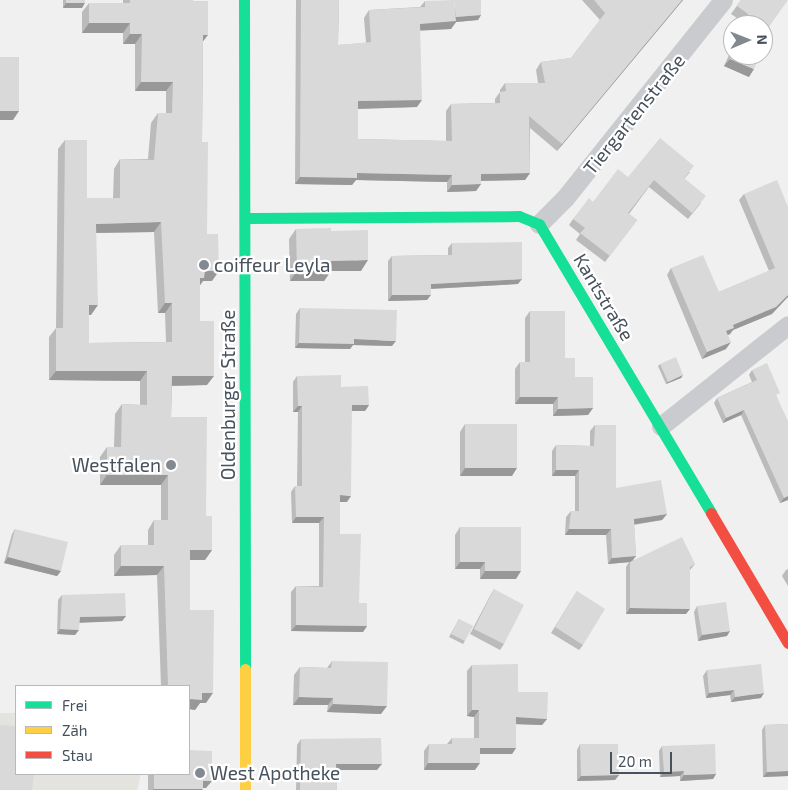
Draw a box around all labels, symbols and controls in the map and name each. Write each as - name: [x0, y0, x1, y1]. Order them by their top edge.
- north arrow: [723, 15, 773, 65]
- text: N: [754, 35, 771, 45]
- street label: Tiergartenstraße: [578, 49, 690, 179]
- street label: Kantstraße: [569, 249, 639, 345]
- place label: coiffeur Leyla: [214, 254, 331, 276]
- marker: coiffeur Leyla: [198, 259, 210, 271]
- street label: Oldenburger Straße: [217, 309, 239, 481]
- place label: Westfalen: [72, 454, 161, 476]
- marker: Westfalen: [165, 459, 177, 471]
- legend: [15, 685, 190, 775]
- text: Frei: [62, 696, 87, 714]
- text: Zäh: [62, 721, 87, 739]
- scale bar: [613, 742, 676, 774]
- text: Stau: [62, 746, 93, 764]
- text: 20 m: [618, 752, 652, 770]
- place label: West Apotheke: [210, 762, 341, 784]
- marker: West Apotheke: [194, 767, 206, 779]

